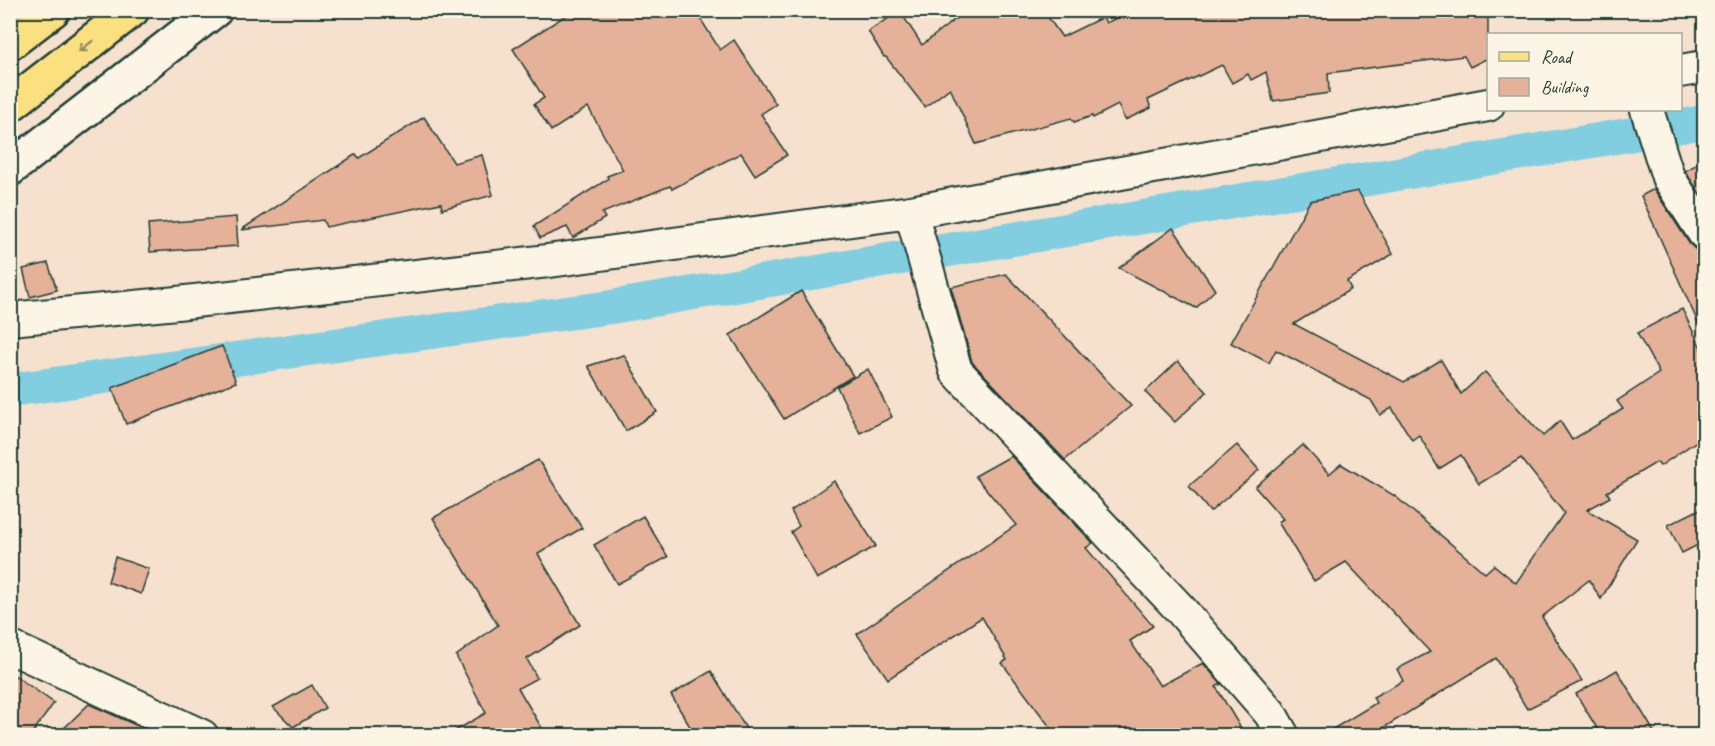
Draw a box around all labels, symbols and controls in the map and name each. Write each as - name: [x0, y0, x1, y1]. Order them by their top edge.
- legend: [1487, 33, 1682, 111]
- one-way arrow: [78, 40, 94, 53]
- text: Road: [1541, 46, 1574, 68]
- text: Building: [1541, 76, 1590, 98]

